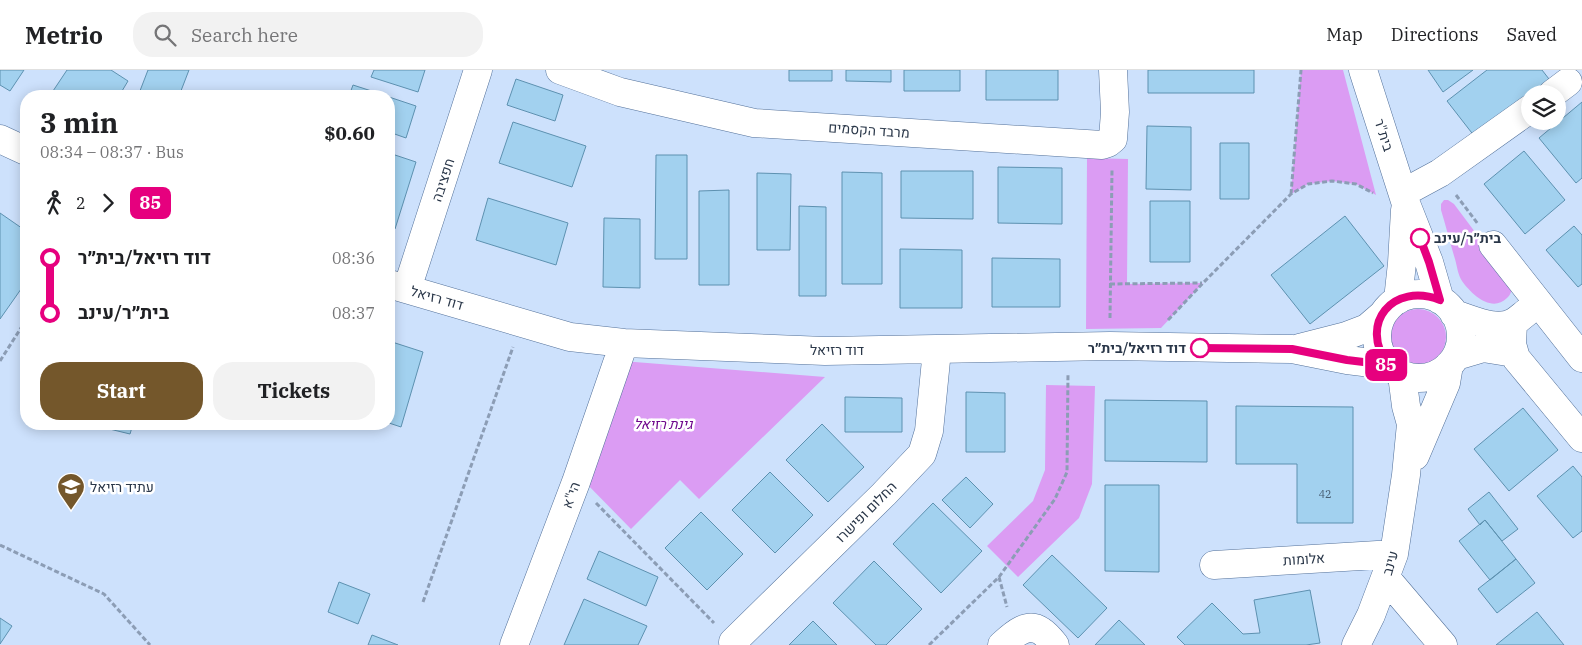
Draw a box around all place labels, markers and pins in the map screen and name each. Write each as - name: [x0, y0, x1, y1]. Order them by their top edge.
- marker: בית״ר/עינב: [1410, 228, 1430, 248]
- place label: בית״ר/עינב: [1434, 229, 1502, 247]
- marker: דוד רזיאל/בית״ר: [1190, 338, 1210, 358]
- place label: דוד רזיאל/בית״ר: [1088, 339, 1186, 357]
- school or university icon: עתיד רזיאל: [56, 472, 86, 511]
- place label: עתיד רזיאל: [90, 478, 154, 496]

